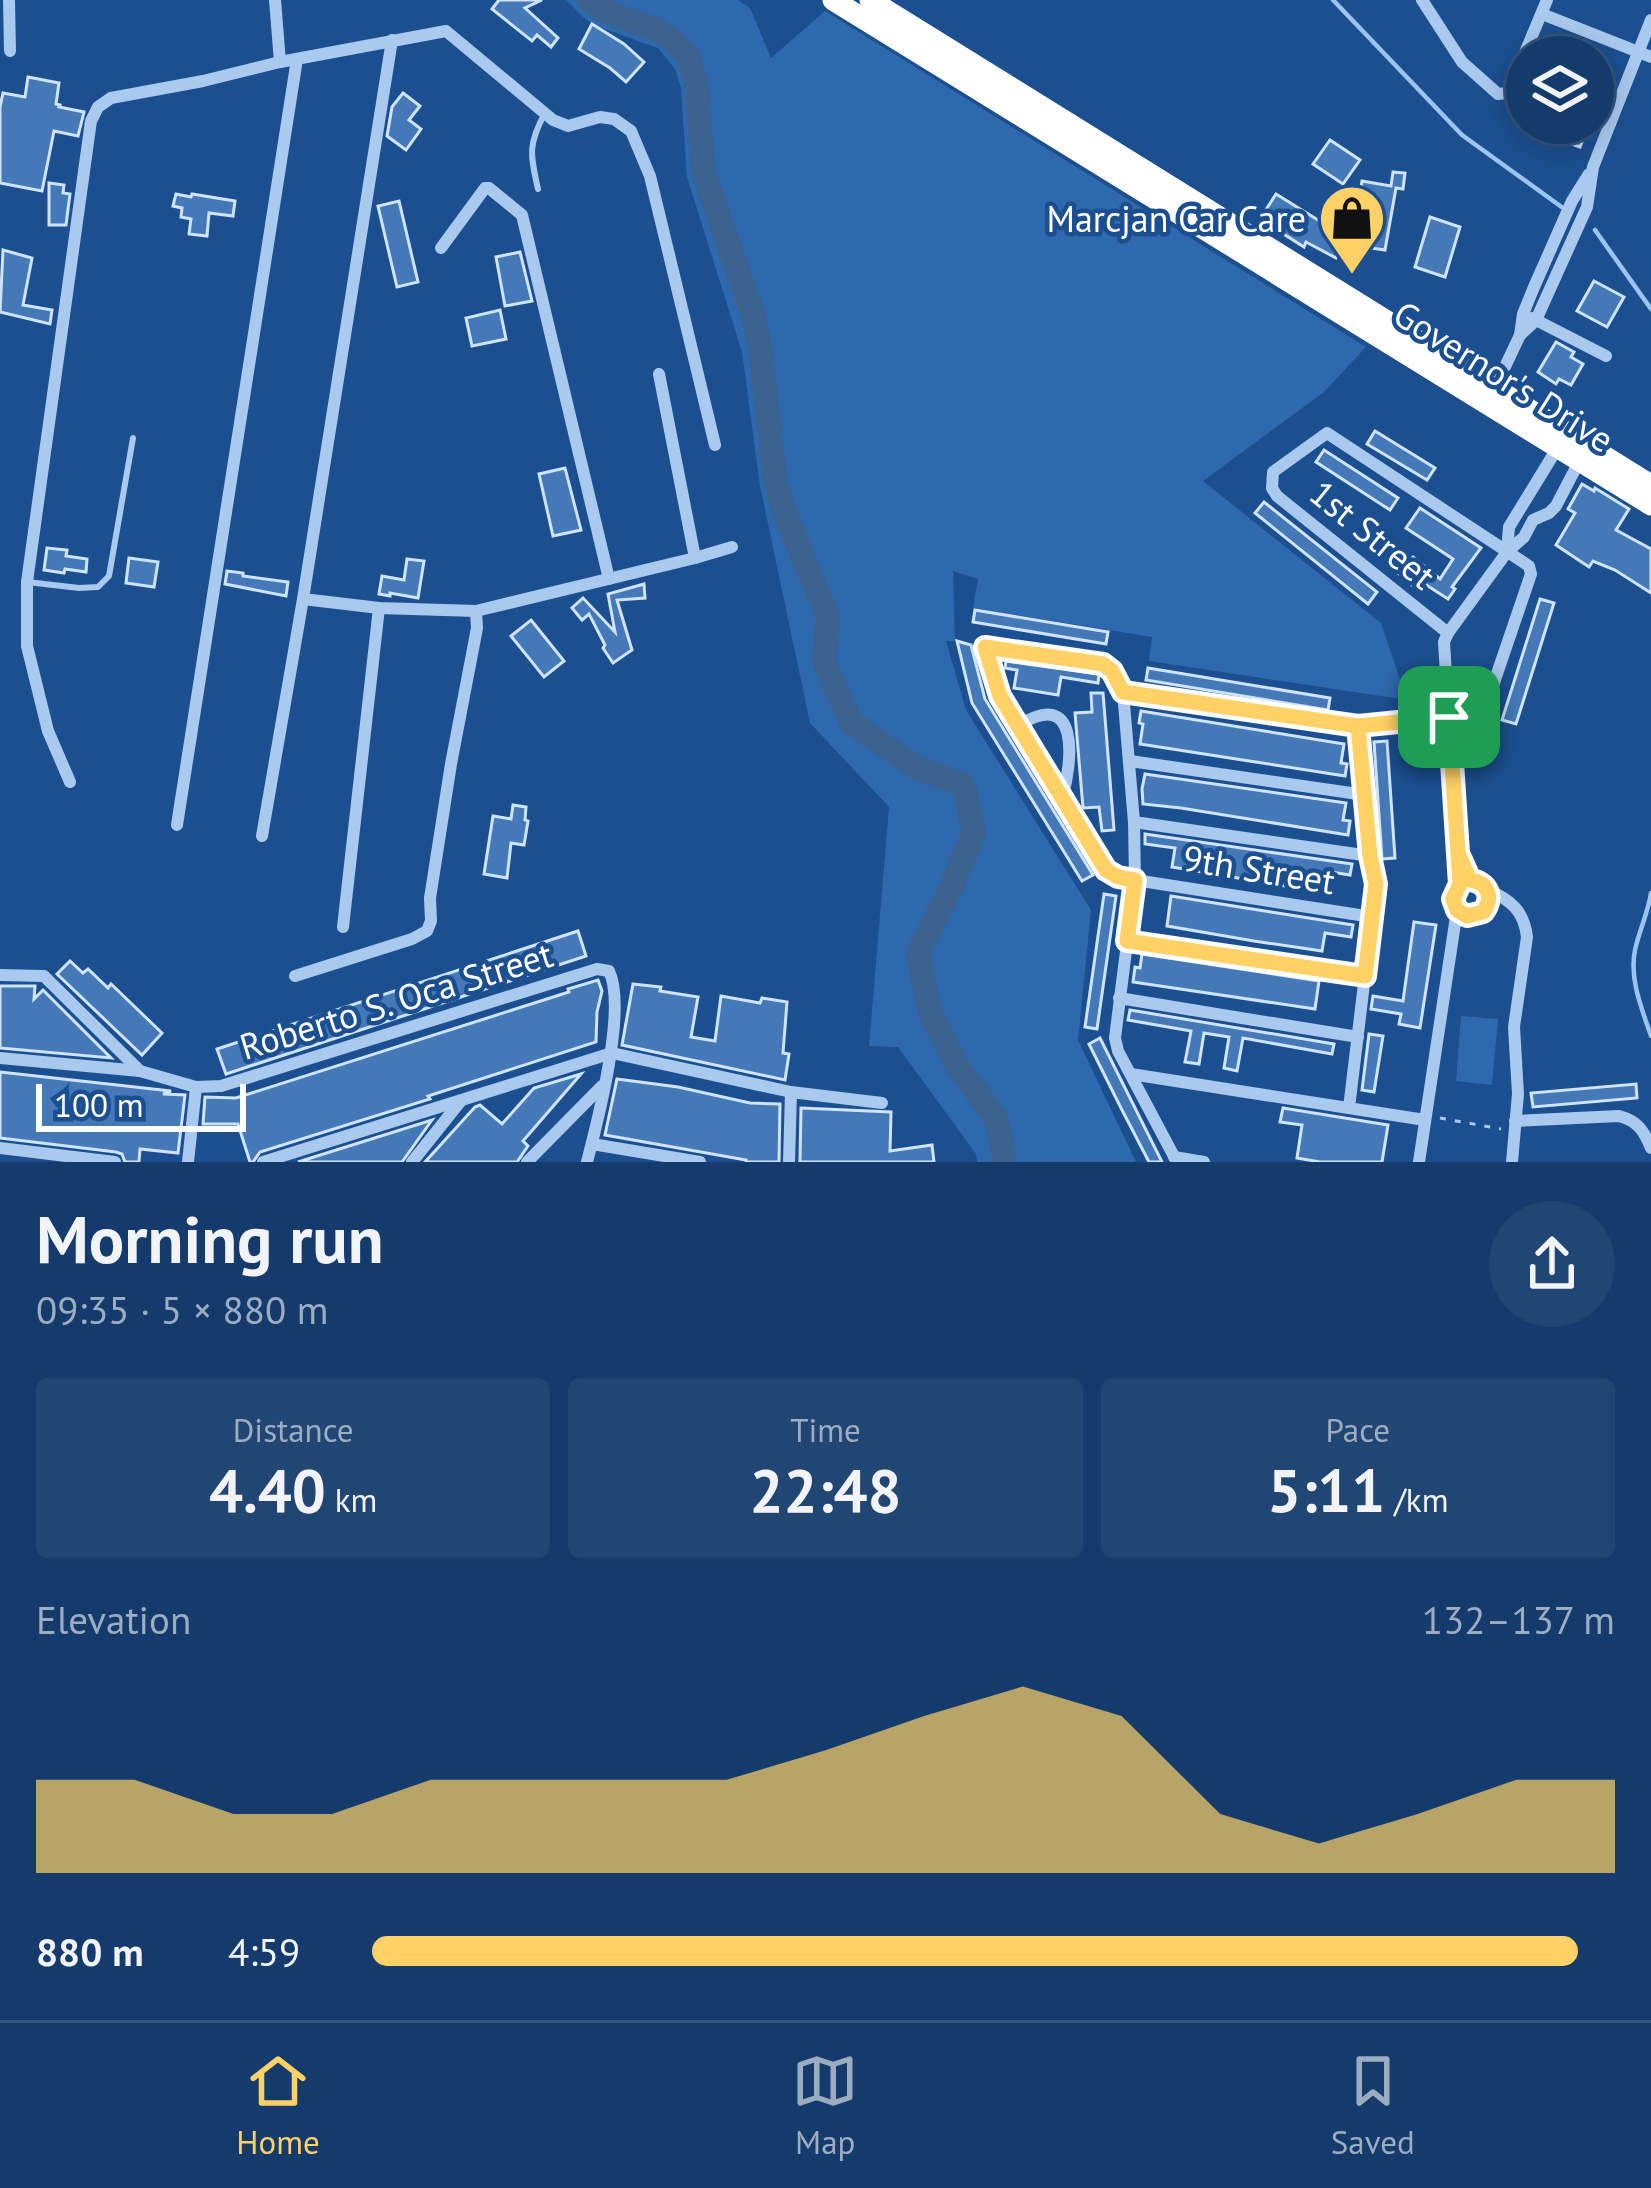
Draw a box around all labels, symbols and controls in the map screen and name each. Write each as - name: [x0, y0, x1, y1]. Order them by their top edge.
- map controls: [1506, 36, 1614, 144]
- button: layers: [1506, 36, 1614, 144]
- shop icon: Marcjan Car Care: [1317, 183, 1387, 277]
- place label: Marcjan Car Care: [1046, 195, 1306, 242]
- street label: Governor's Drive: [1385, 290, 1623, 462]
- street label: 1st Street: [1300, 469, 1446, 599]
- pin: [1398, 666, 1500, 768]
- icon: arrive: [1416, 684, 1482, 750]
- street label: 9th Street: [1180, 834, 1338, 904]
- street label: Roberto S. Oca Street: [234, 930, 558, 1070]
- scale bar: [36, 1078, 246, 1131]
- text: 100 m: [54, 1083, 144, 1126]
- text: Morning run: [36, 1196, 384, 1281]
- button: share: [1489, 1201, 1615, 1327]
- text: 09:35 · 5 × 880 m: [36, 1284, 328, 1335]
- text: Distance: [233, 1408, 354, 1451]
- text: Time: [790, 1408, 861, 1451]
- text: Pace: [1326, 1408, 1390, 1451]
- text: 4.40: [209, 1451, 326, 1529]
- text: 22:48: [749, 1451, 902, 1529]
- text: 5:11: [1267, 1451, 1385, 1529]
- text: km: [326, 1478, 377, 1521]
- text: /km: [1385, 1478, 1448, 1521]
- text: Elevation: [36, 1594, 191, 1645]
- text: 132–137 m: [1422, 1594, 1615, 1645]
- text: 880 m: [36, 1926, 144, 1977]
- text: 4:59: [228, 1926, 300, 1977]
- tab: Home: [236, 2048, 320, 2163]
- tab: Map: [792, 2048, 858, 2163]
- tab: Saved: [1331, 2048, 1415, 2163]

